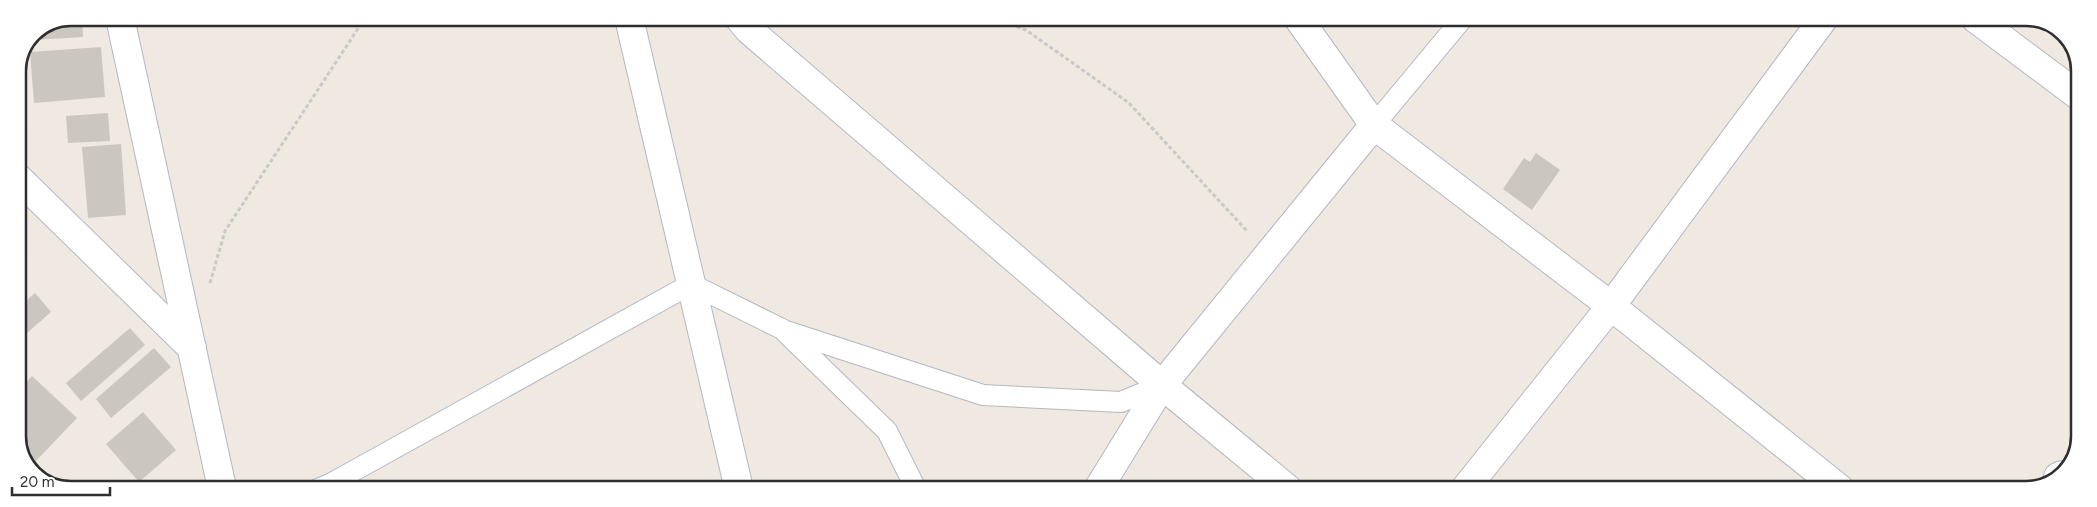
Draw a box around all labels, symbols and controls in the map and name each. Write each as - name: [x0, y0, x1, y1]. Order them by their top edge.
- scale bar: [12, 464, 110, 496]
- text: 20 m: [20, 473, 54, 491]

